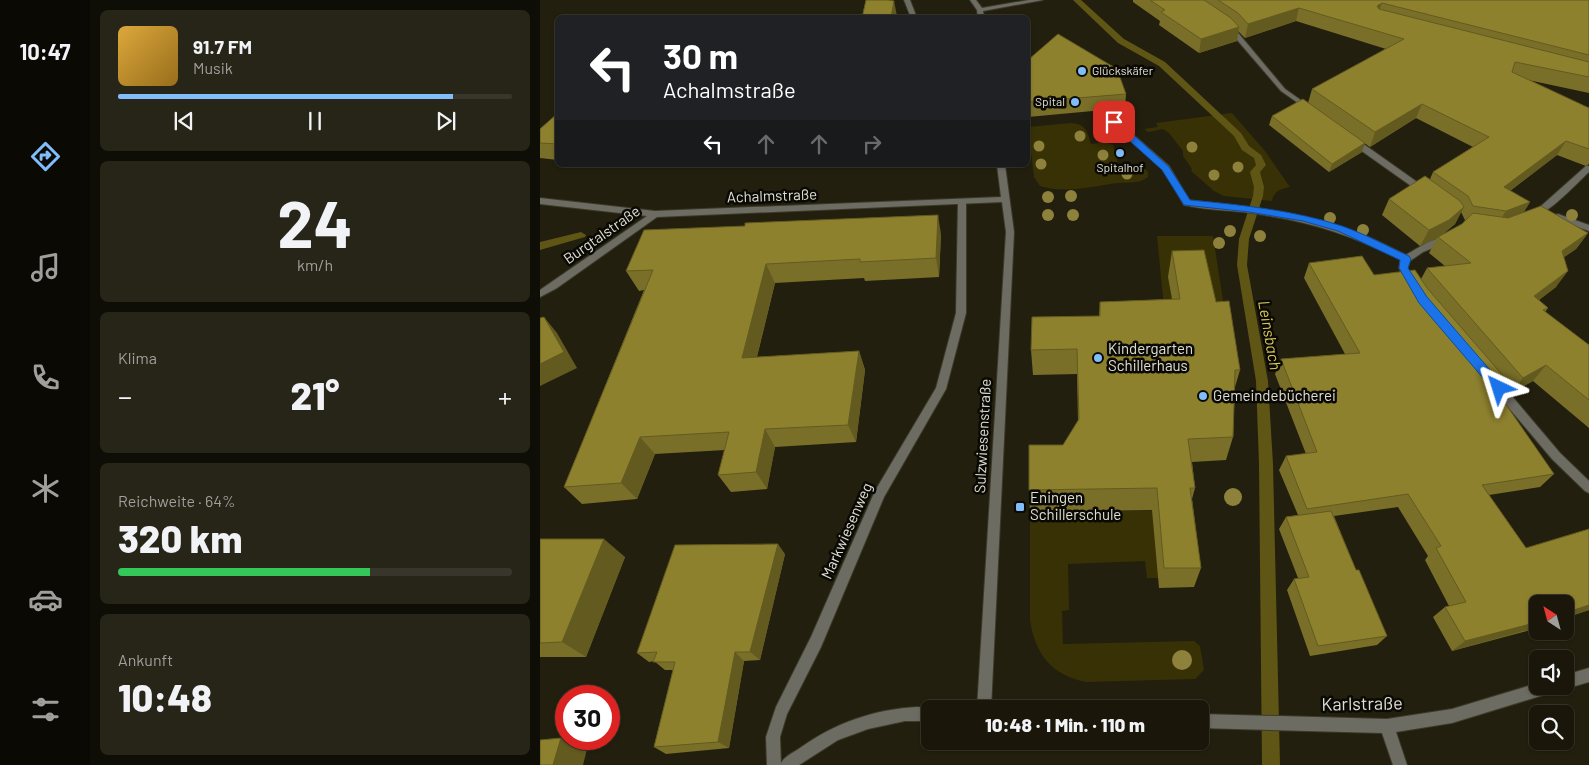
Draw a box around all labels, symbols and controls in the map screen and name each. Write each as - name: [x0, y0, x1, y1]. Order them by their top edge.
- text: 30 m: [663, 34, 738, 76]
- text: 91.7 FM: [193, 35, 252, 58]
- icon: left: [580, 35, 645, 100]
- text: 10:47: [20, 38, 70, 64]
- text: Musik: [193, 58, 233, 77]
- place label: Glückskäfer: [1092, 63, 1154, 77]
- marker: Glückskäfer: [1076, 65, 1088, 77]
- text: Achalmstraße: [663, 76, 796, 102]
- place label: Spital: [1035, 94, 1065, 108]
- marker: Spital: [1069, 96, 1081, 108]
- pin: [1093, 101, 1135, 143]
- icon: previous: [170, 107, 198, 135]
- icon: pause: [301, 107, 329, 135]
- icon: next: [432, 107, 460, 135]
- icon: arrive: [1100, 108, 1128, 136]
- icon: left: [699, 130, 727, 158]
- icon: ahead: [752, 130, 780, 158]
- icon: ahead: [805, 130, 833, 158]
- icon: right: [858, 130, 886, 158]
- icon: directions: [28, 139, 63, 174]
- marker: Spitalhof: [1114, 147, 1126, 159]
- place label: Spitalhof: [1096, 160, 1144, 174]
- text: 24: [277, 183, 353, 261]
- street label: Achalmstraße: [726, 184, 817, 206]
- street label: Burgtalstraße: [560, 201, 643, 267]
- icon: music: [28, 250, 63, 285]
- text: km/h: [297, 255, 333, 274]
- water label: Leinsbach: [1255, 299, 1286, 371]
- place label: Kindergarten Schillerhaus: [1108, 339, 1193, 374]
- text: Klima: [118, 348, 157, 367]
- marker: Kindergarten Schillerhaus: [1092, 352, 1104, 364]
- icon: phone: [28, 360, 63, 395]
- position arrow: [1472, 361, 1524, 413]
- text: 21°: [290, 372, 340, 418]
- street label: Sulzwiesenstraße: [970, 378, 994, 494]
- text: −: [118, 379, 132, 413]
- text: +: [498, 379, 512, 413]
- place label: Gemeindebücherei: [1213, 386, 1336, 404]
- marker: Gemeindebücherei: [1197, 390, 1209, 402]
- icon: climate: [28, 471, 63, 506]
- street label: Markwiesenweg: [817, 480, 875, 582]
- place label: Eningen Schillerschule: [1030, 488, 1121, 523]
- text: Reichweite · 64%: [118, 491, 236, 510]
- marker: Eningen Schillerschule: [1014, 501, 1026, 513]
- text: 320 km: [118, 515, 242, 561]
- icon: car: [28, 582, 63, 617]
- north arrow: [1529, 595, 1574, 640]
- map controls: [1529, 595, 1574, 750]
- text: Ankunft: [118, 650, 173, 669]
- button: sound: [1529, 650, 1574, 695]
- text: 10:48: [118, 674, 212, 720]
- speed limit sign: 30: [555, 685, 620, 750]
- street label: Karlstraße: [1321, 691, 1403, 715]
- icon: filters: [28, 692, 63, 727]
- button: search: [1529, 705, 1574, 750]
- text: 10:48 · 1 Min. · 110 m: [985, 713, 1145, 736]

